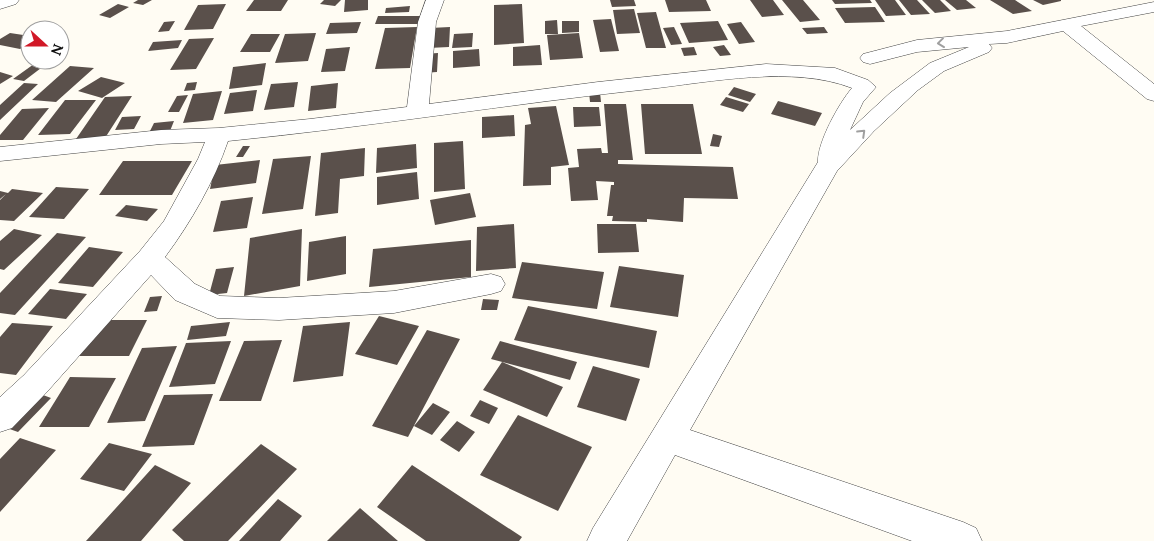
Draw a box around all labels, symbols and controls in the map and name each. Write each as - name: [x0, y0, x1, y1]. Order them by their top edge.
- north arrow: [20, 20, 70, 70]
- one-way arrow: [937, 37, 945, 48]
- text: N: [47, 41, 67, 58]
- one-way arrow: [856, 130, 865, 139]

